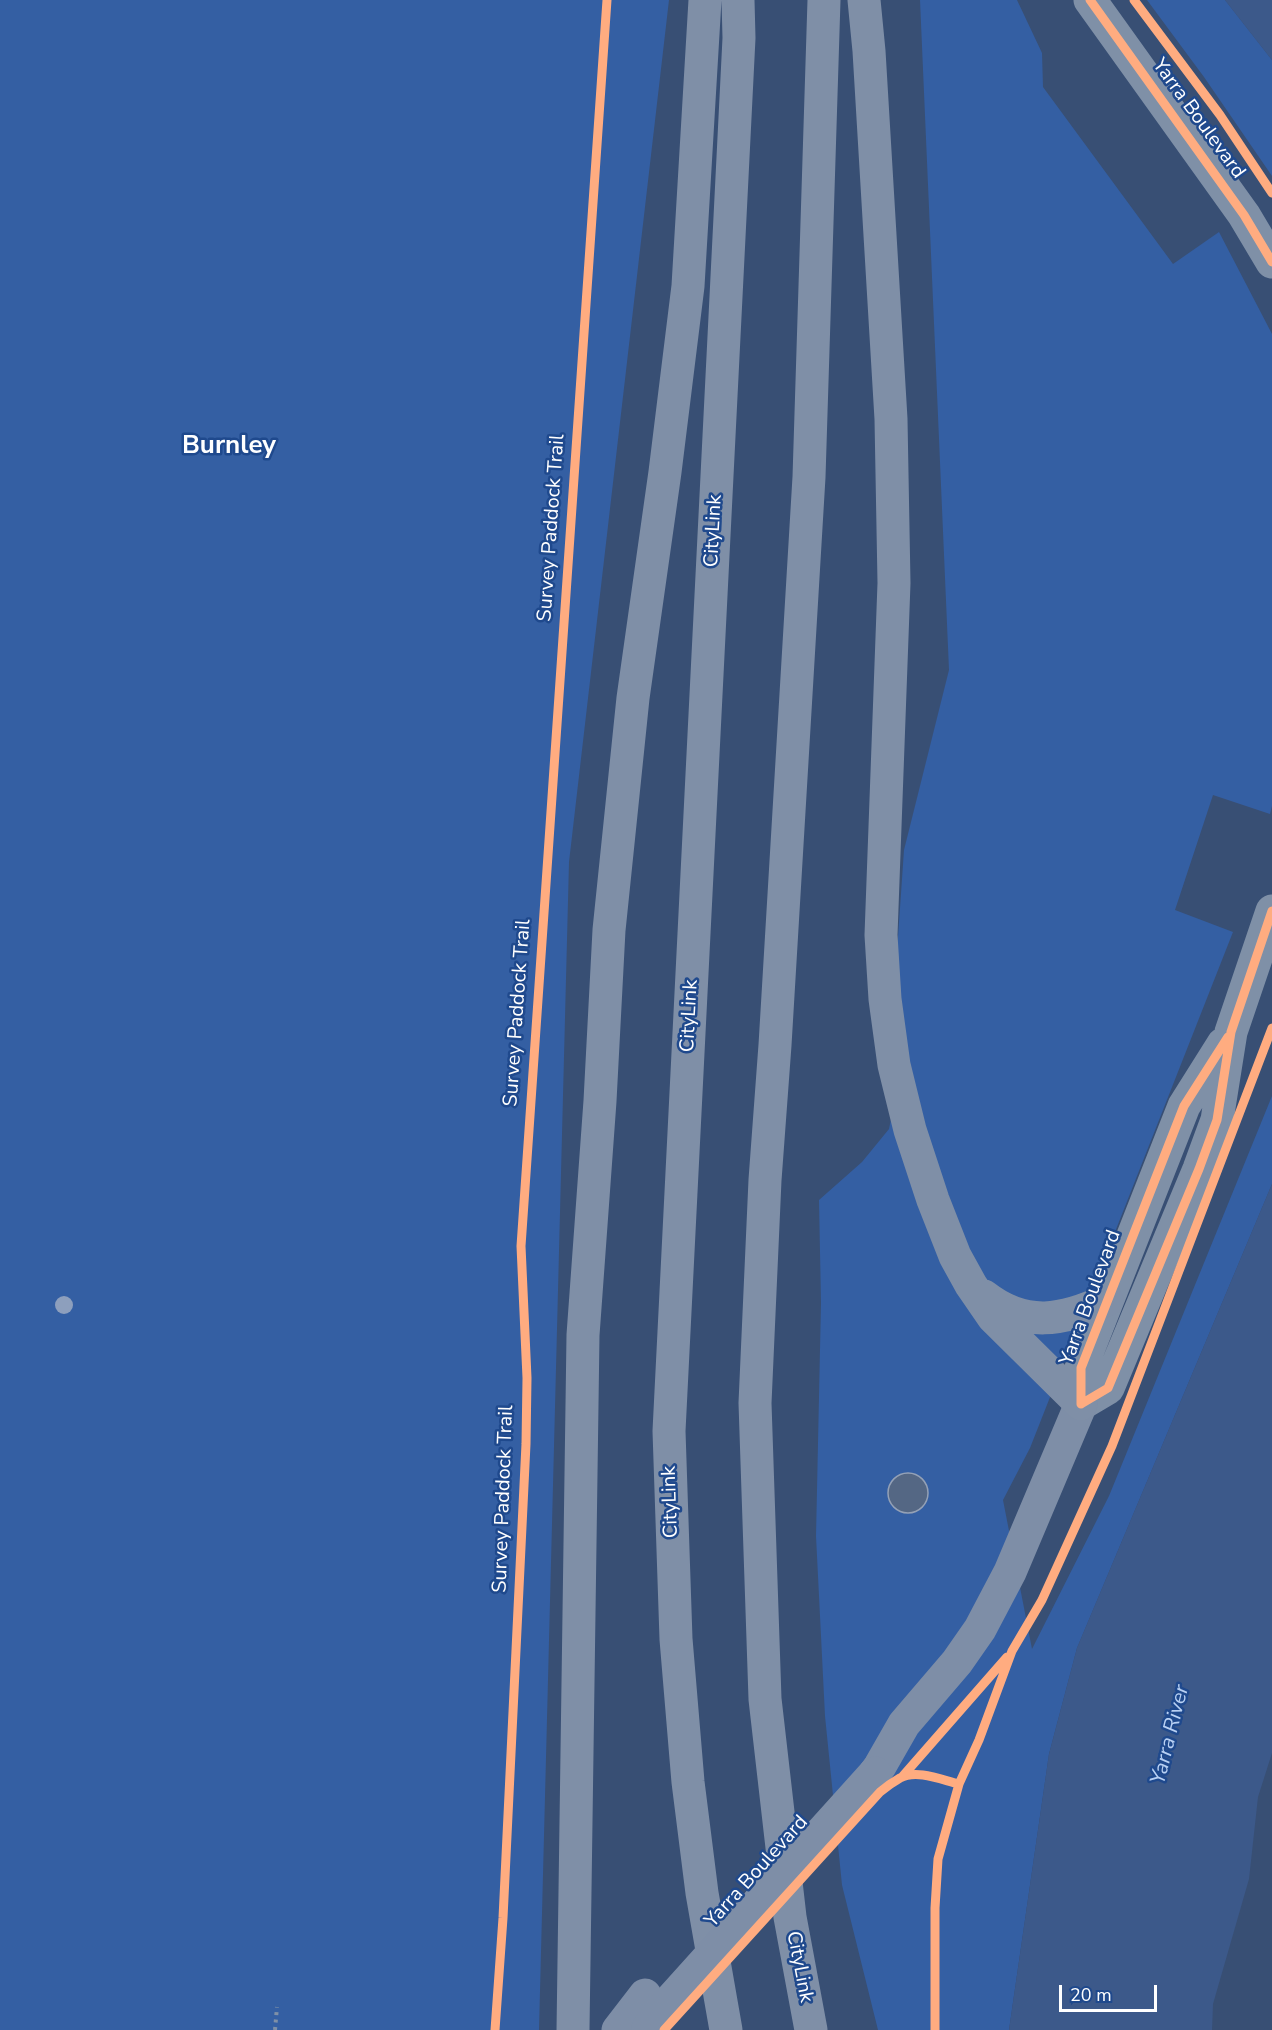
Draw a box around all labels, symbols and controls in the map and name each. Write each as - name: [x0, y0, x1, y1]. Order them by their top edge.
- street label: Yarra Boulevard: [1146, 54, 1250, 184]
- district label: Burnley: [182, 431, 276, 463]
- street label: Survey Paddock Trail: [533, 434, 571, 622]
- street label: CityLink: [700, 494, 728, 568]
- street label: Survey Paddock Trail: [499, 919, 537, 1107]
- street label: CityLink: [676, 979, 704, 1053]
- street label: Yarra Boulevard: [1055, 1227, 1127, 1369]
- street label: Survey Paddock Trail: [489, 1405, 519, 1593]
- street label: CityLink: [658, 1465, 684, 1539]
- water label: Yarra River: [1146, 1683, 1196, 1787]
- street label: Yarra Boulevard: [700, 1811, 814, 1933]
- street label: CityLink: [780, 1929, 818, 2005]
- scale bar: [1062, 1973, 1160, 2011]
- text: 20 m: [1070, 1983, 1112, 2007]

